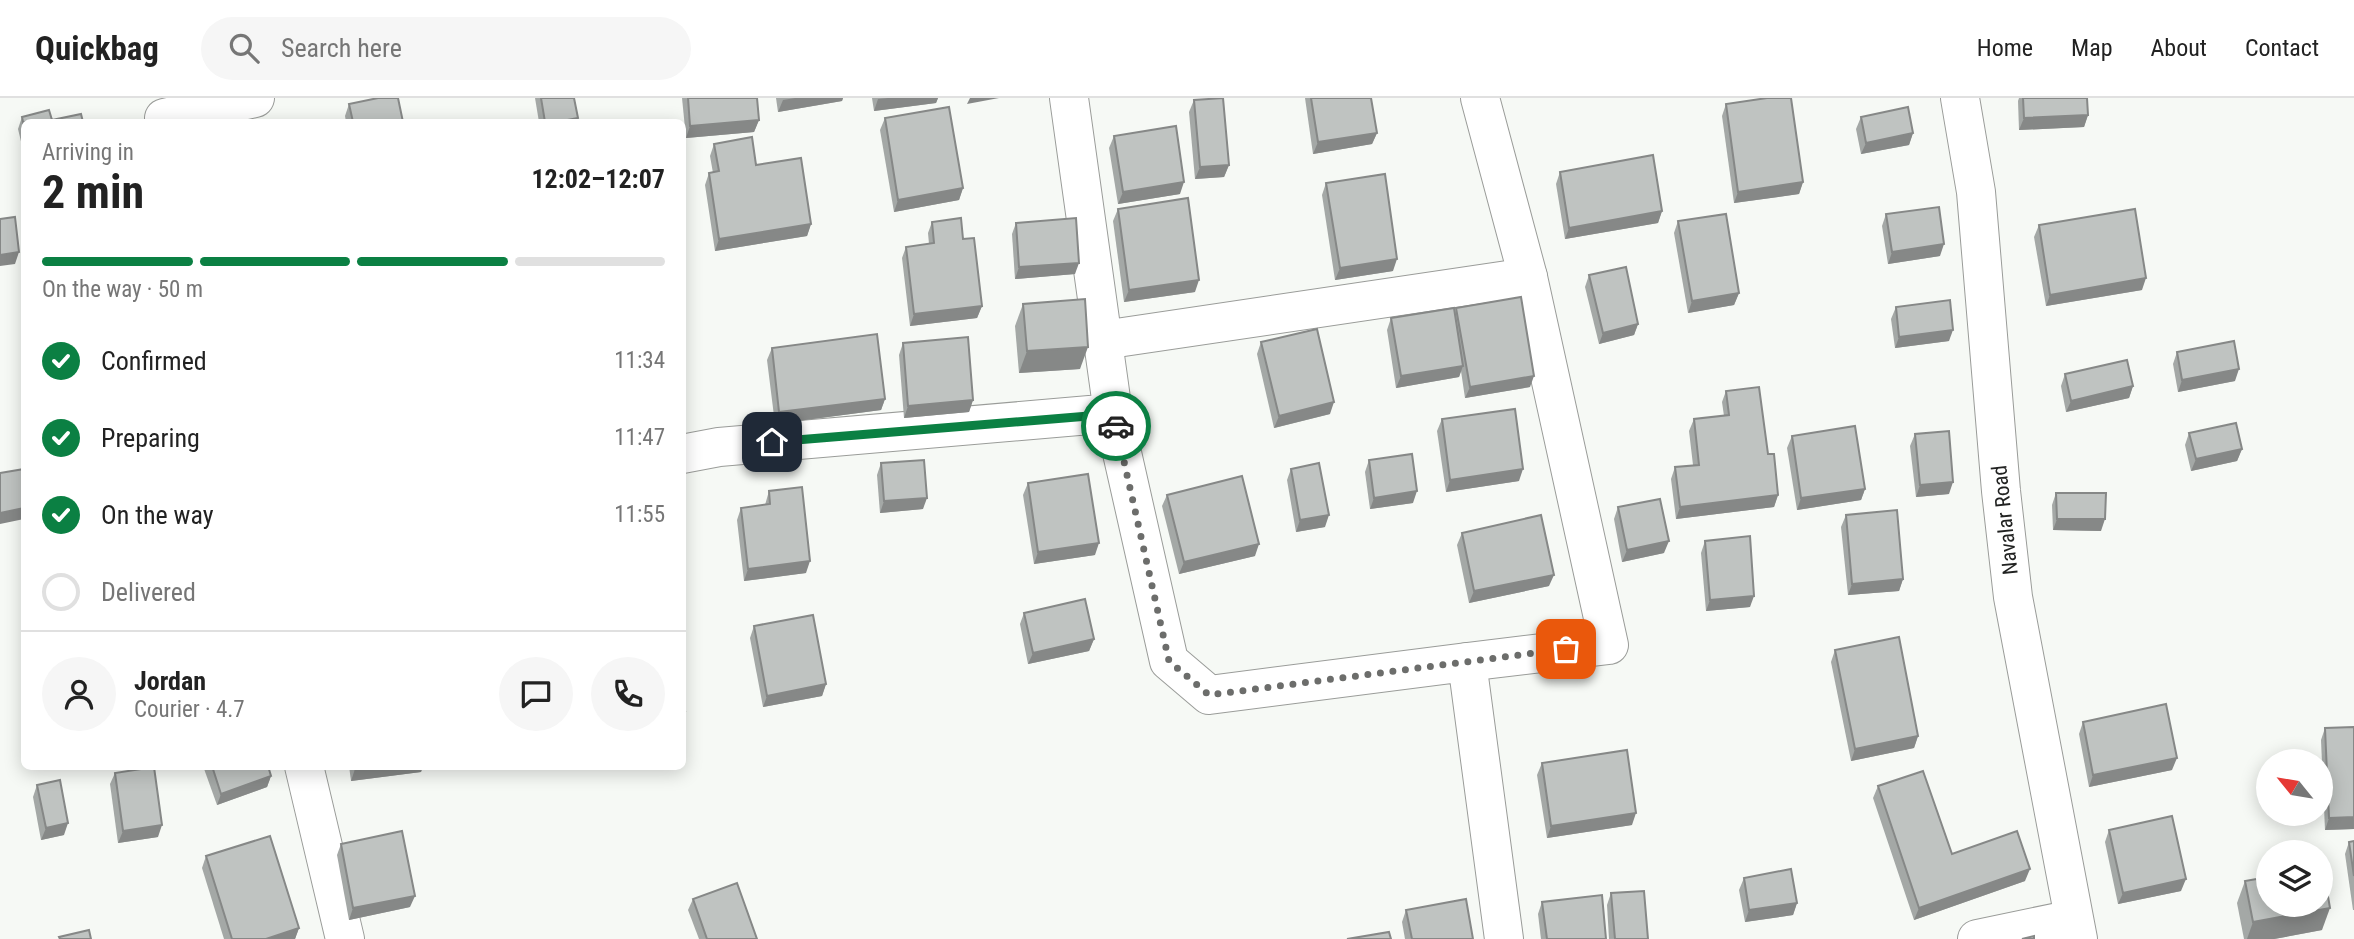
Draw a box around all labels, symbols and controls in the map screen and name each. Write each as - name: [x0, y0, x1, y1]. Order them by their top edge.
- search box: [201, 17, 691, 80]
- text: Quickbag: [35, 29, 159, 68]
- icon: search: [225, 29, 263, 67]
- text: Search here: [281, 33, 402, 63]
- text: Home: [1977, 34, 2033, 62]
- text: Map: [2071, 34, 2113, 62]
- text: About: [2151, 34, 2207, 62]
- text: Contact: [2245, 34, 2319, 62]
- text: Arriving in: [42, 139, 134, 166]
- text: 12:02–12:07: [531, 164, 665, 194]
- text: 2 min: [42, 165, 144, 219]
- text: On the way · 50 m: [42, 276, 203, 303]
- icon: check: [42, 342, 80, 380]
- text: Confirmed: [101, 346, 207, 376]
- text: 11:34: [614, 347, 665, 374]
- courier: [1081, 391, 1151, 461]
- icon: car: [1097, 407, 1135, 445]
- pin: [742, 412, 802, 472]
- icon: check: [42, 419, 80, 457]
- text: Preparing: [101, 423, 200, 453]
- icon: home: [753, 423, 791, 461]
- text: 11:47: [614, 424, 665, 451]
- street label: Navalar Road: [1987, 464, 2023, 576]
- icon: check: [42, 496, 80, 534]
- text: On the way: [101, 500, 214, 530]
- text: 11:55: [614, 501, 665, 528]
- text: Delivered: [101, 577, 196, 607]
- pin: [1536, 619, 1596, 679]
- icon: bag: [1547, 630, 1585, 668]
- button: person: [42, 657, 116, 731]
- button: chat: [499, 657, 573, 731]
- button: phone: [591, 657, 665, 731]
- text: Jordan: [134, 666, 206, 696]
- text: Courier · 4.7: [134, 696, 245, 723]
- north arrow: [2256, 749, 2333, 826]
- map controls: [2256, 749, 2333, 917]
- button: layers: [2256, 840, 2333, 917]

